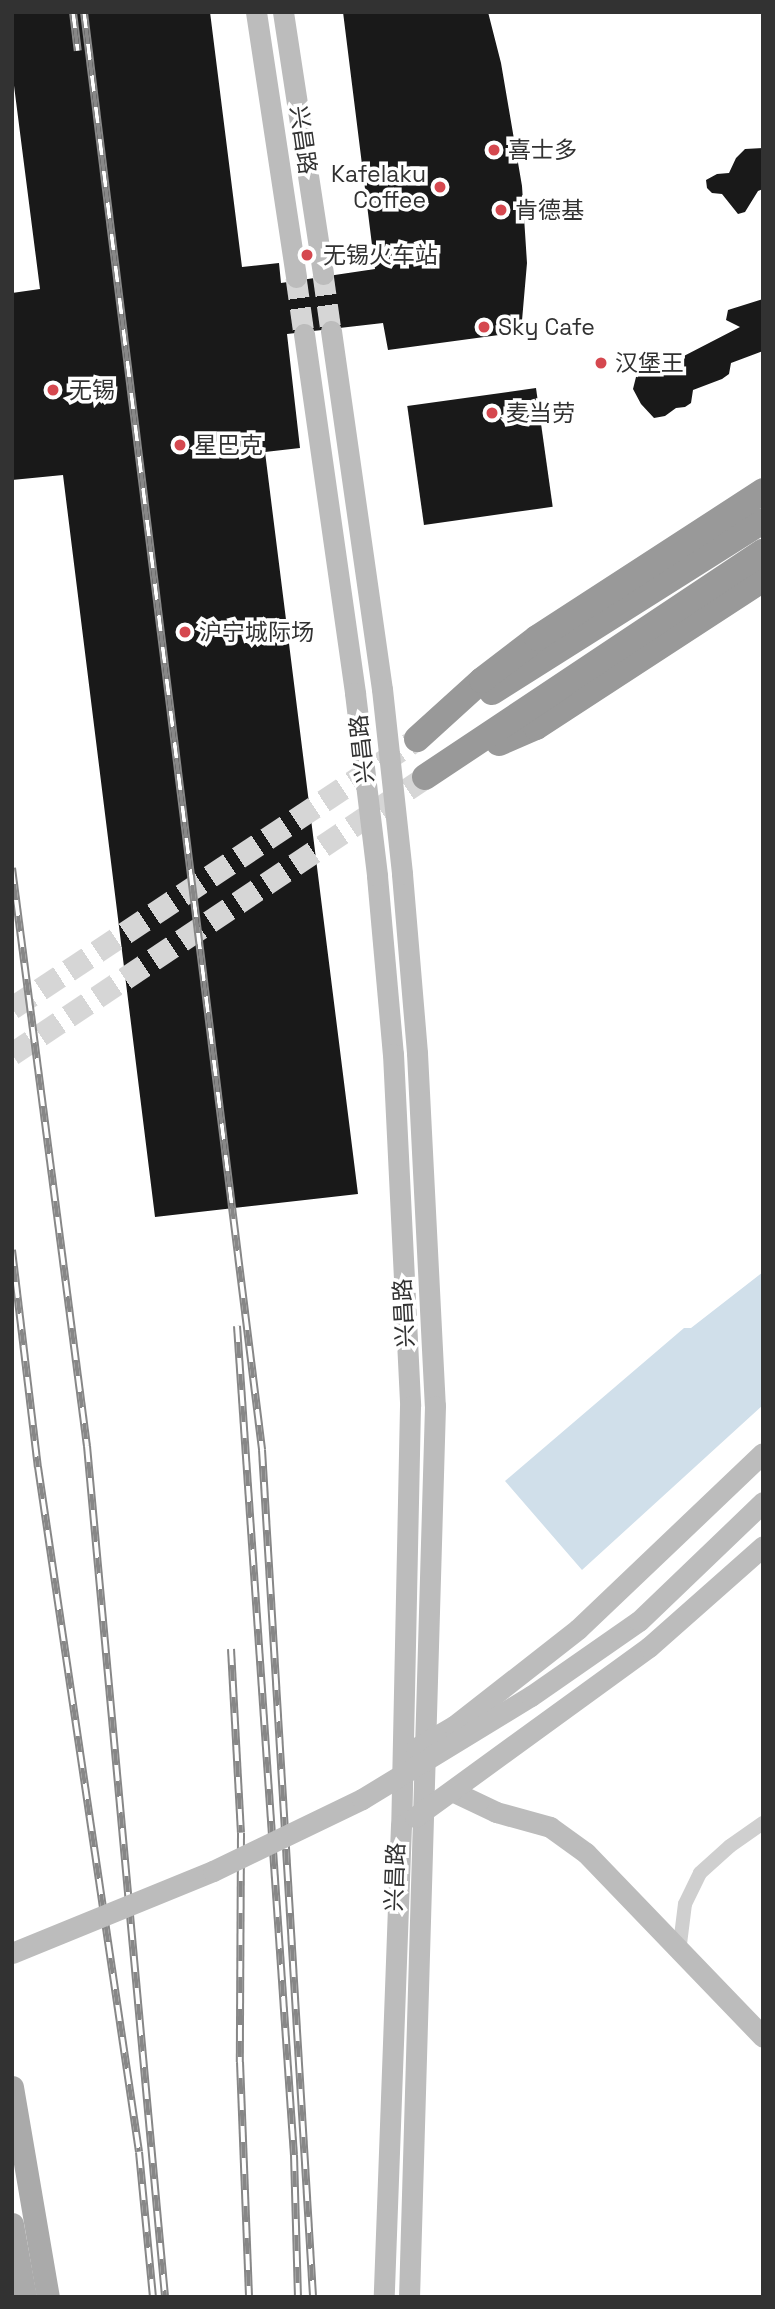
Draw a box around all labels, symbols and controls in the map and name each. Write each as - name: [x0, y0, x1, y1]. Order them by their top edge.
- street label: 兴昌路: [285, 104, 321, 176]
- place label: 喜士多: [508, 136, 577, 164]
- marker: 喜士多: [486, 142, 502, 158]
- place label: Kafelaku Coffee: [331, 160, 426, 214]
- marker: Kafelaku Coffee: [432, 179, 448, 195]
- place label: 肯德基: [515, 196, 584, 224]
- marker: 肯德基: [493, 202, 509, 218]
- place label: 无锡火车站: [323, 241, 438, 269]
- marker: 无锡火车站: [297, 245, 317, 265]
- place label: Sky Cafe: [498, 313, 595, 341]
- marker: Sky Cafe: [476, 319, 492, 335]
- place label: 汉堡王: [615, 349, 684, 377]
- marker: 汉堡王: [593, 355, 609, 371]
- place label: 无锡: [69, 376, 115, 404]
- marker: 无锡: [43, 380, 63, 400]
- place label: 麦当劳: [506, 399, 575, 427]
- marker: 麦当劳: [484, 405, 500, 421]
- place label: 星巴克: [194, 431, 263, 459]
- marker: 星巴克: [172, 437, 188, 453]
- place label: 沪宁城际场: [199, 618, 314, 646]
- marker: 沪宁城际场: [177, 624, 193, 640]
- street label: 兴昌路: [345, 713, 379, 785]
- street label: 兴昌路: [388, 1278, 420, 1348]
- street label: 兴昌路: [380, 1842, 410, 1912]

